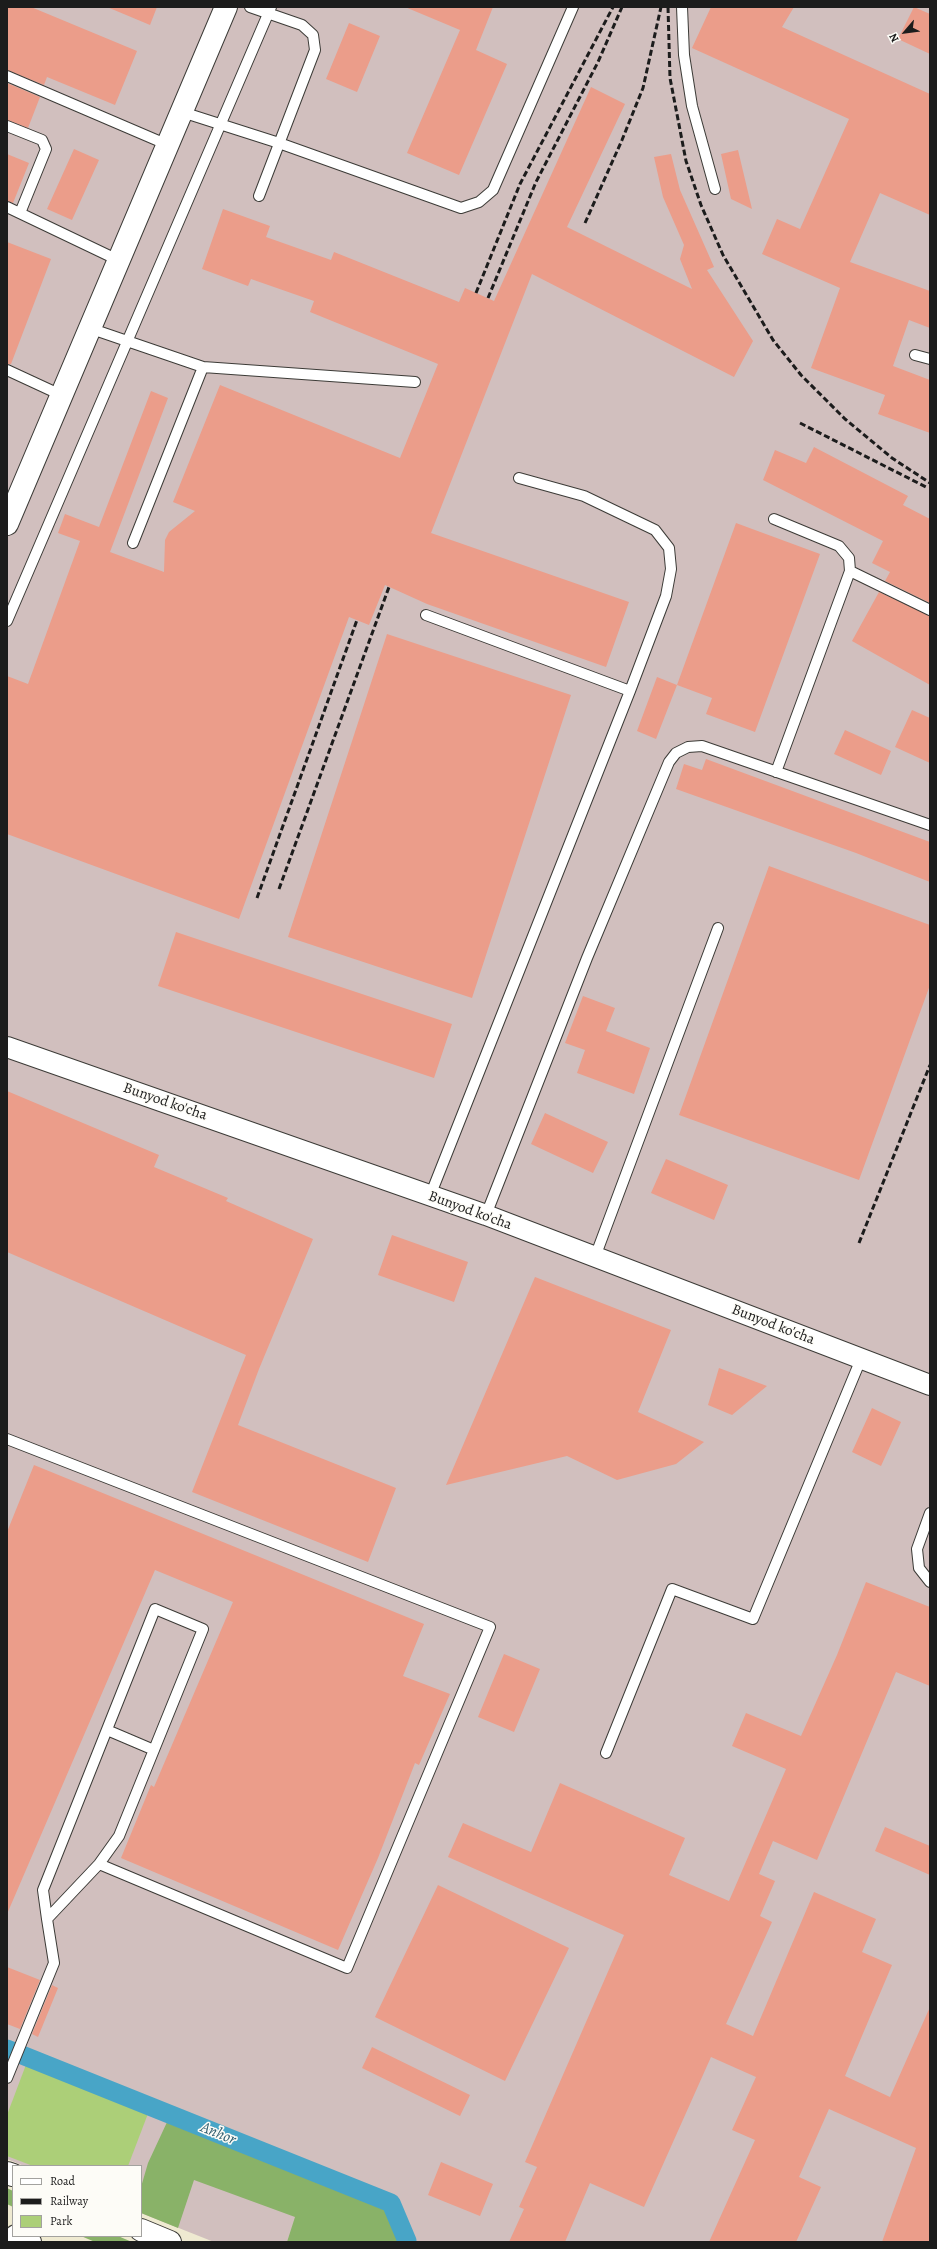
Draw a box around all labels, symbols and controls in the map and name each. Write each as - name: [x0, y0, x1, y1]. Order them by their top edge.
- north arrow: [885, 12, 925, 52]
- text: N: [885, 31, 902, 45]
- street label: Bunyod ko'cha: [121, 1079, 209, 1125]
- street label: Bunyod ko'cha: [426, 1188, 514, 1234]
- street label: Bunyod ko'cha: [729, 1301, 817, 1349]
- water label: Anhor: [198, 2118, 238, 2150]
- legend: [12, 2165, 142, 2237]
- text: Road: [50, 2173, 75, 2189]
- text: Railway: [50, 2193, 88, 2209]
- text: Park: [50, 2213, 73, 2229]

